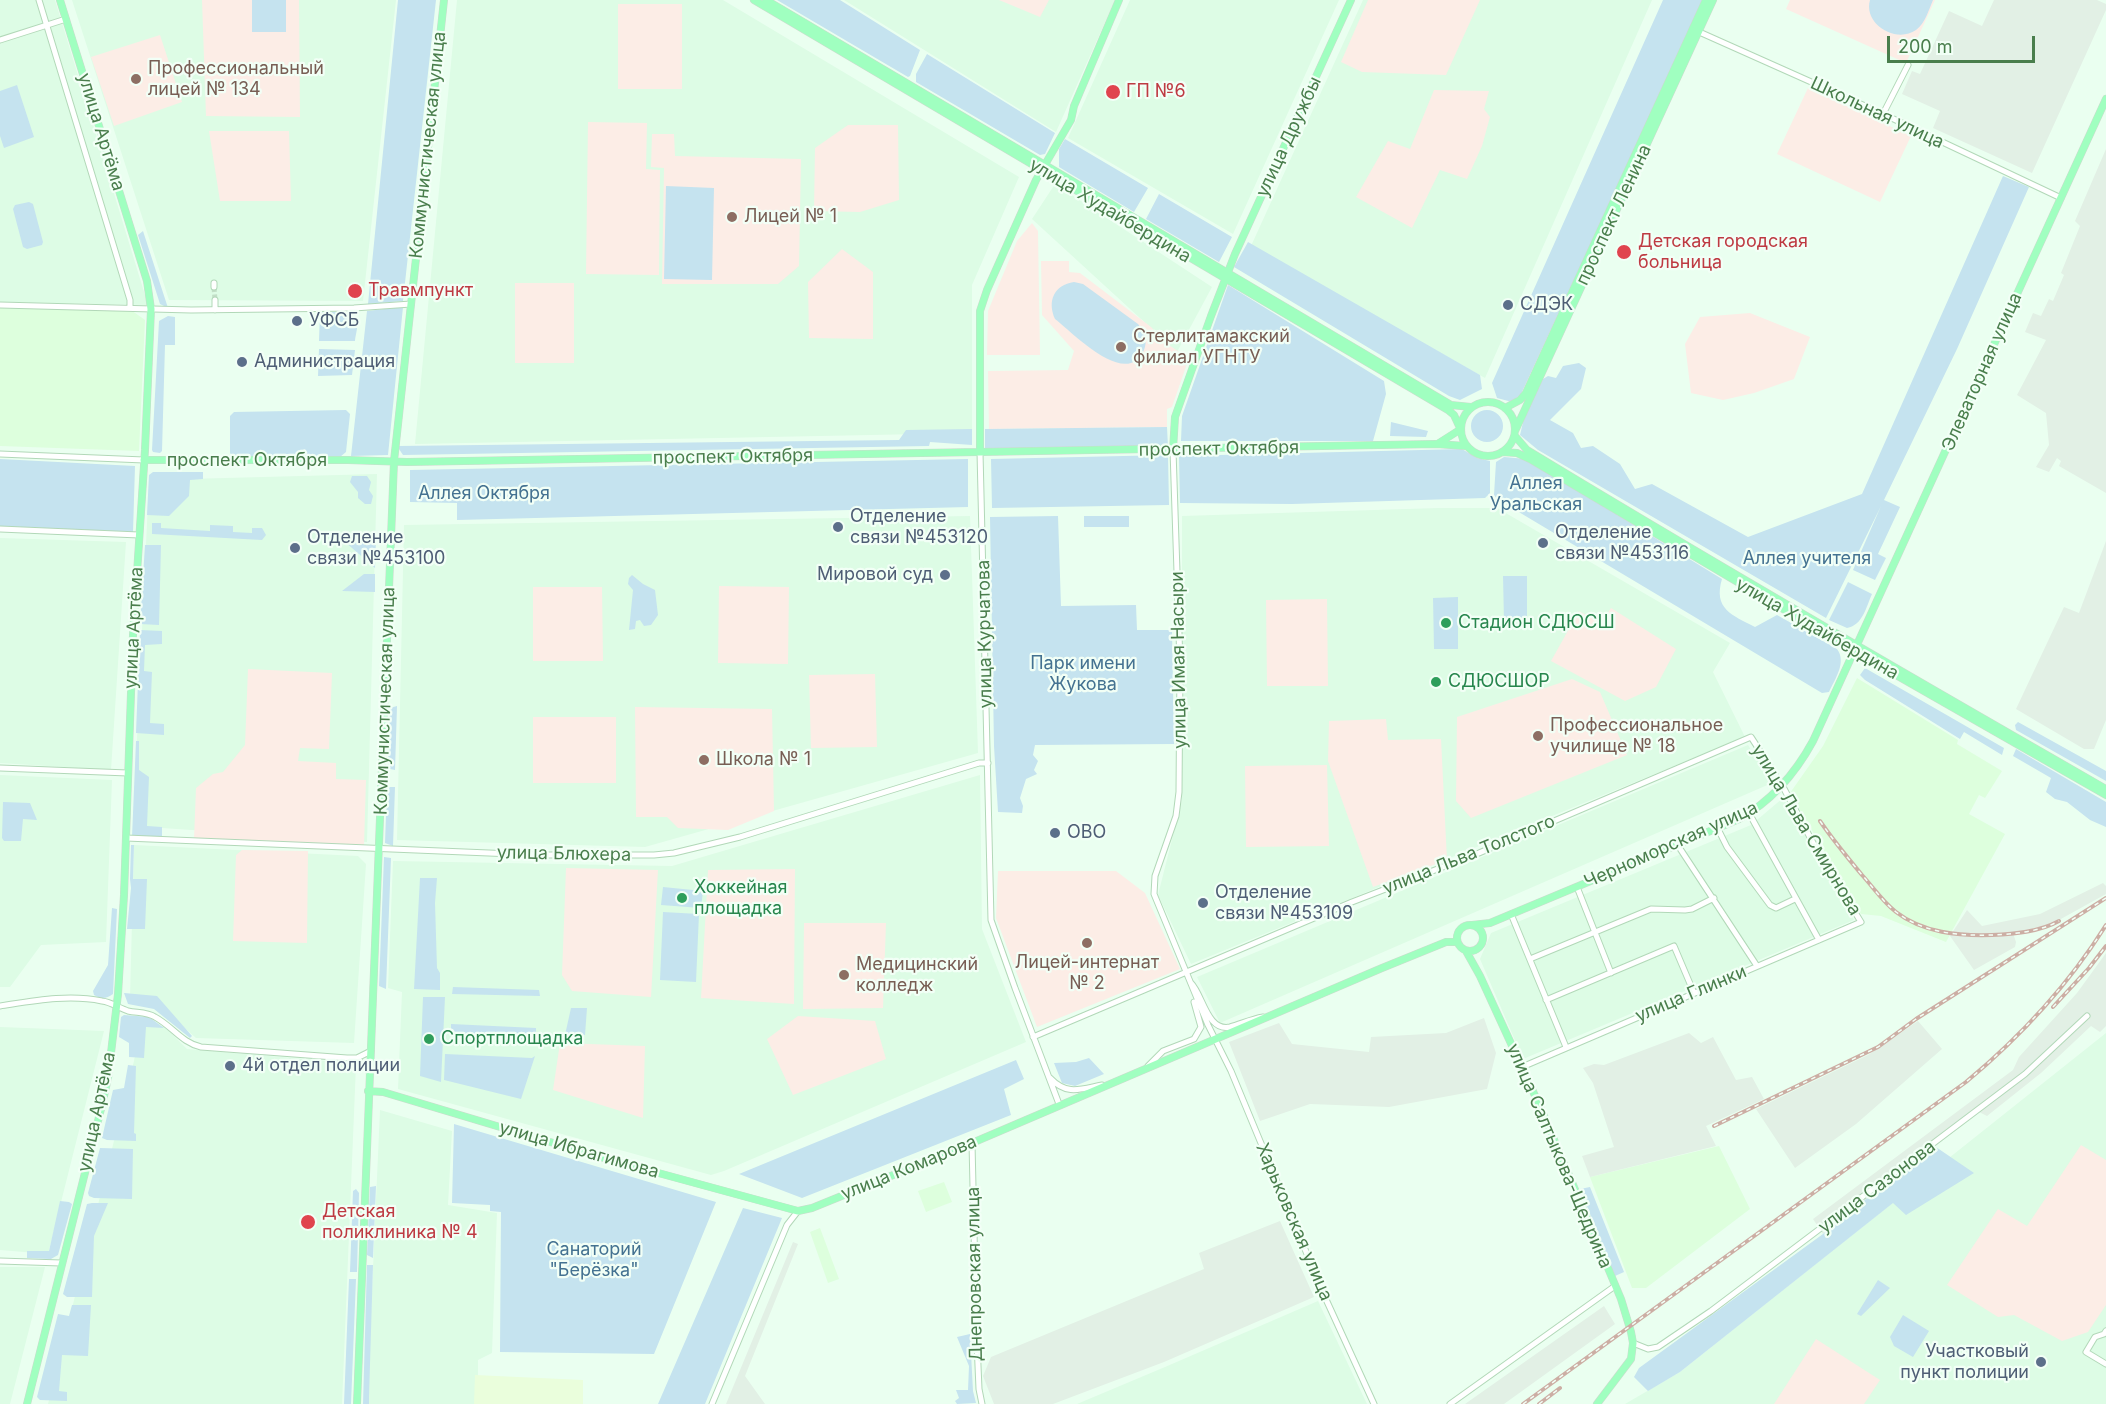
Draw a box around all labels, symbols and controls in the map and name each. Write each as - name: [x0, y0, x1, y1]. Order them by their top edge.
- scale bar: [1890, 24, 2038, 62]
- street label: Коммунистическая улица: [405, 30, 451, 260]
- text: 200 m: [1898, 36, 1953, 57]
- place label: Профессиональный лицей № 134: [148, 58, 324, 100]
- street label: улица Артёма: [73, 70, 129, 194]
- marker: Профессиональный лицей № 134: [129, 72, 143, 86]
- street label: улица Дружбы: [1252, 73, 1326, 201]
- street label: Школьная улица: [1807, 73, 1947, 153]
- place label: ГП №6: [1126, 81, 1186, 103]
- marker: ГП №6: [1104, 83, 1122, 101]
- street label: проспект Ленина: [1572, 141, 1656, 289]
- street label: улица Худайбердина: [1025, 154, 1195, 268]
- place label: Лицей № 1: [744, 206, 837, 228]
- marker: Лицей № 1: [725, 210, 739, 224]
- place label: Детская городская больница: [1638, 231, 1808, 274]
- marker: Детская городская больница: [1615, 243, 1633, 261]
- place label: Травмпункт: [368, 280, 473, 302]
- marker: Травмпункт: [346, 282, 364, 300]
- street label: Элеваторная улица: [1937, 289, 2027, 455]
- place label: СДЭК: [1520, 294, 1573, 316]
- marker: СДЭК: [1501, 298, 1515, 312]
- place label: УФСБ: [309, 310, 359, 332]
- marker: УФСБ: [290, 314, 304, 328]
- place label: Стерлитамакский филиал УГНТУ: [1133, 326, 1290, 368]
- marker: Стерлитамакский филиал УГНТУ: [1114, 340, 1128, 354]
- place label: Администрация: [254, 351, 395, 373]
- marker: Администрация: [235, 355, 249, 369]
- street label: проспект Октября: [1139, 437, 1299, 461]
- street label: проспект Октября: [653, 445, 813, 469]
- street label: проспект Октября: [167, 450, 327, 472]
- park label: Аллея Уральская: [1490, 473, 1582, 516]
- park label: Аллея Октября: [418, 483, 550, 505]
- place label: Отделение связи №453120: [850, 506, 988, 548]
- marker: Отделение связи №453120: [831, 520, 845, 534]
- place label: Отделение связи №453116: [1555, 522, 1689, 564]
- place label: Отделение связи №453100: [307, 527, 445, 570]
- marker: Отделение связи №453116: [1536, 536, 1550, 550]
- marker: Отделение связи №453100: [288, 541, 302, 555]
- park label: Аллея учителя: [1743, 548, 1871, 570]
- street label: улица Курчатова: [973, 560, 997, 708]
- place label: Мировой суд: [817, 564, 933, 586]
- street label: улица Артёма: [120, 566, 148, 690]
- marker: Мировой суд: [938, 568, 952, 582]
- street label: улица Имая Насыри: [1167, 571, 1191, 749]
- street label: улица Худайбердина: [1732, 573, 1902, 685]
- street label: Коммунистическая улица: [370, 587, 400, 815]
- place label: Стадион СДЮСШ: [1458, 612, 1615, 634]
- marker: Стадион СДЮСШ: [1439, 616, 1453, 630]
- park label: Парк имени Жукова: [1030, 653, 1136, 696]
- place label: СДЮСШОР: [1448, 671, 1550, 693]
- marker: СДЮСШОР: [1429, 675, 1443, 689]
- place label: Профессиональное училище № 18: [1550, 715, 1723, 758]
- marker: Профессиональное училище № 18: [1531, 729, 1545, 743]
- street label: улица Льва Смирнова: [1746, 741, 1866, 919]
- place label: Школа № 1: [716, 749, 811, 771]
- marker: Школа № 1: [697, 753, 711, 767]
- street label: Черноморская улица: [1581, 797, 1761, 893]
- street label: улица Льва Толстого: [1380, 811, 1558, 899]
- place label: ОВО: [1067, 822, 1106, 844]
- marker: ОВО: [1048, 826, 1062, 840]
- street label: улица Блюхера: [497, 842, 631, 866]
- place label: Хоккейная площадка: [694, 877, 788, 920]
- place label: Отделение связи №453109: [1215, 882, 1353, 924]
- marker: Хоккейная площадка: [675, 891, 689, 905]
- marker: Отделение связи №453109: [1196, 896, 1210, 910]
- marker: Лицей-интернат № 2: [1080, 936, 1094, 950]
- place label: Лицей-интернат № 2: [1015, 952, 1159, 994]
- place label: Медицинский колледж: [856, 954, 978, 996]
- street label: улица Глинки: [1632, 961, 1750, 1027]
- marker: Медицинский колледж: [837, 968, 851, 982]
- place label: Спортплощадка: [441, 1028, 583, 1050]
- marker: Спортплощадка: [422, 1032, 436, 1046]
- street label: улица Салтыкова-Щедрина: [1502, 1040, 1616, 1272]
- street label: улица Артёма: [74, 1050, 120, 1174]
- place label: 4й отдел полиции: [242, 1055, 400, 1077]
- marker: 4й отдел полиции: [223, 1059, 237, 1073]
- street label: улица Ибрагимова: [497, 1117, 661, 1183]
- street label: улица Комарова: [838, 1131, 980, 1205]
- street label: улица Сазонова: [1814, 1136, 1940, 1238]
- street label: Харьковская улица: [1251, 1140, 1337, 1304]
- street label: Днепровская улица: [963, 1186, 987, 1362]
- place label: Детская поликлиника № 4: [322, 1201, 478, 1244]
- marker: Детская поликлиника № 4: [299, 1213, 317, 1231]
- park label: Санаторий "Берёзка": [546, 1239, 642, 1282]
- place label: Участковый пункт полиции: [1900, 1341, 2029, 1384]
- marker: Участковый пункт полиции: [2034, 1355, 2048, 1369]

